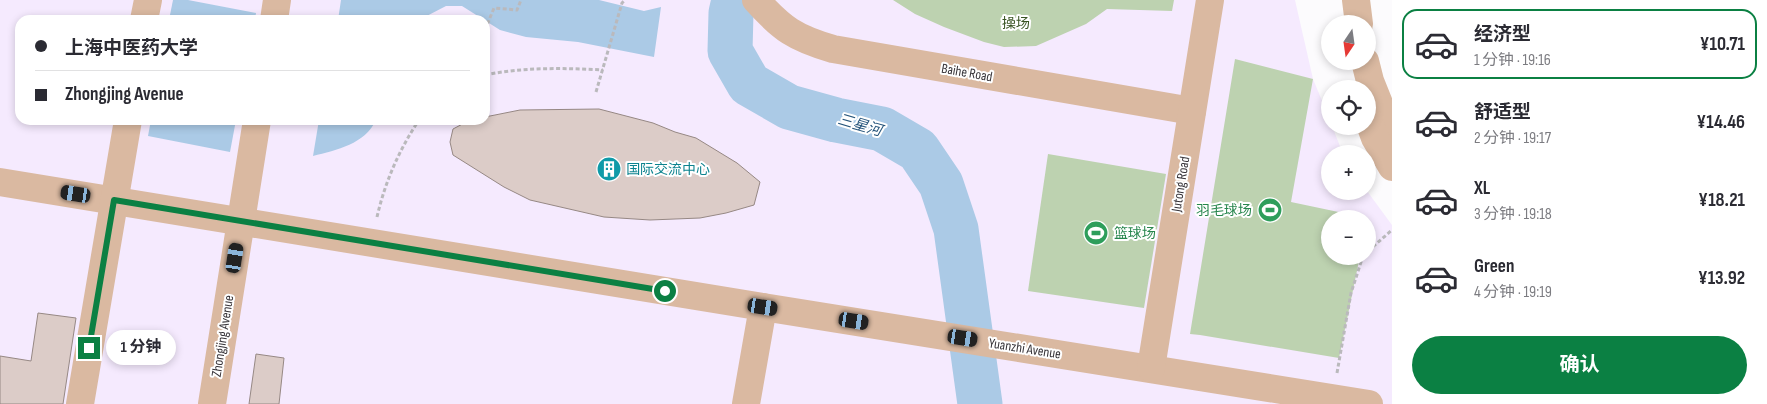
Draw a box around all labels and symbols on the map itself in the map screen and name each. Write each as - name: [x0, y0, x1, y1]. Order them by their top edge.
- park label: 操场: [1002, 15, 1030, 32]
- north arrow: [1321, 15, 1376, 70]
- street label: Baihe Road: [940, 60, 994, 85]
- water label: 三星河: [836, 110, 887, 142]
- street label: Jutong Road: [1168, 155, 1193, 214]
- building icon: 国际交流中心: [596, 156, 622, 182]
- place label: 国际交流中心: [626, 161, 710, 178]
- car: [60, 184, 91, 204]
- sports icon: 羽毛球场: [1257, 197, 1283, 223]
- place label: 羽毛球场: [1196, 202, 1252, 219]
- sports icon: 篮球场: [1083, 220, 1109, 246]
- place label: 篮球场: [1114, 225, 1156, 242]
- car: [225, 242, 244, 274]
- route start: [654, 280, 676, 302]
- street label: Zhongjing Avenue: [208, 294, 237, 378]
- car: [747, 297, 778, 317]
- car: [838, 311, 869, 331]
- car: [947, 328, 978, 348]
- callout: 1 分钟: [106, 330, 176, 366]
- street label: Yuanzhi Avenue: [988, 334, 1062, 363]
- route end: [78, 337, 100, 359]

